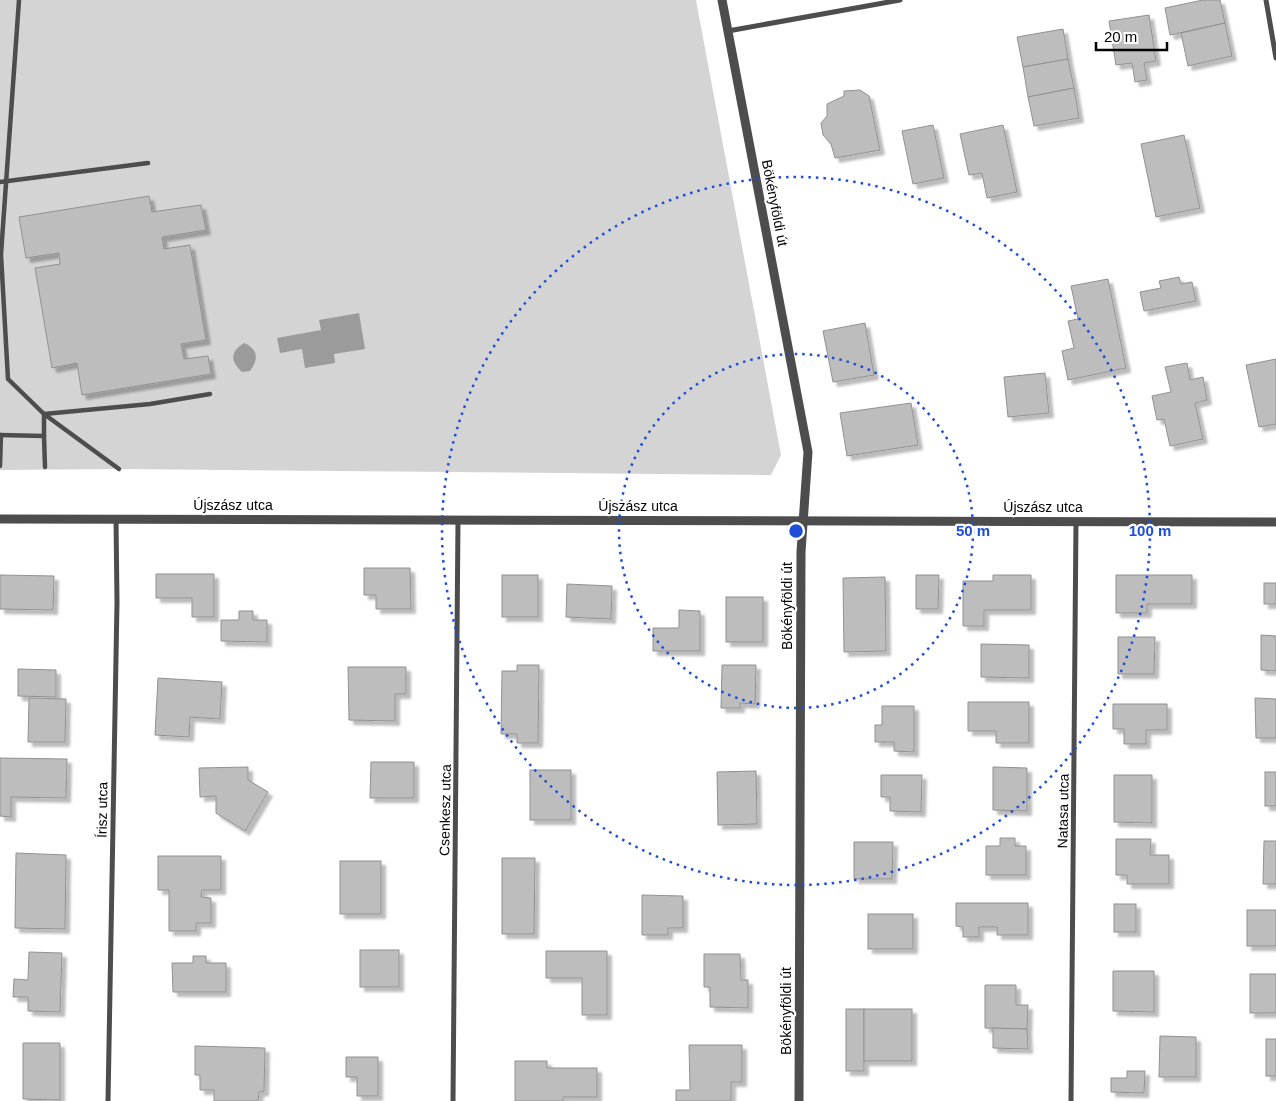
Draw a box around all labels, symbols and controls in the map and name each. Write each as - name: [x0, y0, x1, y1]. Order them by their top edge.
- scale bar: [1096, 20, 1167, 52]
- text: 20 m: [1104, 28, 1137, 45]
- street label: Bökényföldi út: [759, 158, 791, 248]
- street label: Újszász utca: [193, 497, 273, 513]
- street label: Újszász utca: [598, 498, 678, 514]
- street label: Újszász utca: [1003, 499, 1083, 515]
- centre of rings: [787, 522, 805, 540]
- text: 50 m: [956, 522, 990, 539]
- text: 100 m: [1129, 522, 1171, 539]
- street label: Bökényföldi út: [779, 562, 795, 650]
- street label: Csenkesz utca: [436, 764, 454, 856]
- street label: Natasa utca: [1054, 773, 1072, 848]
- street label: Írisz utca: [94, 782, 110, 838]
- street label: Bökényföldi út: [778, 967, 794, 1055]

